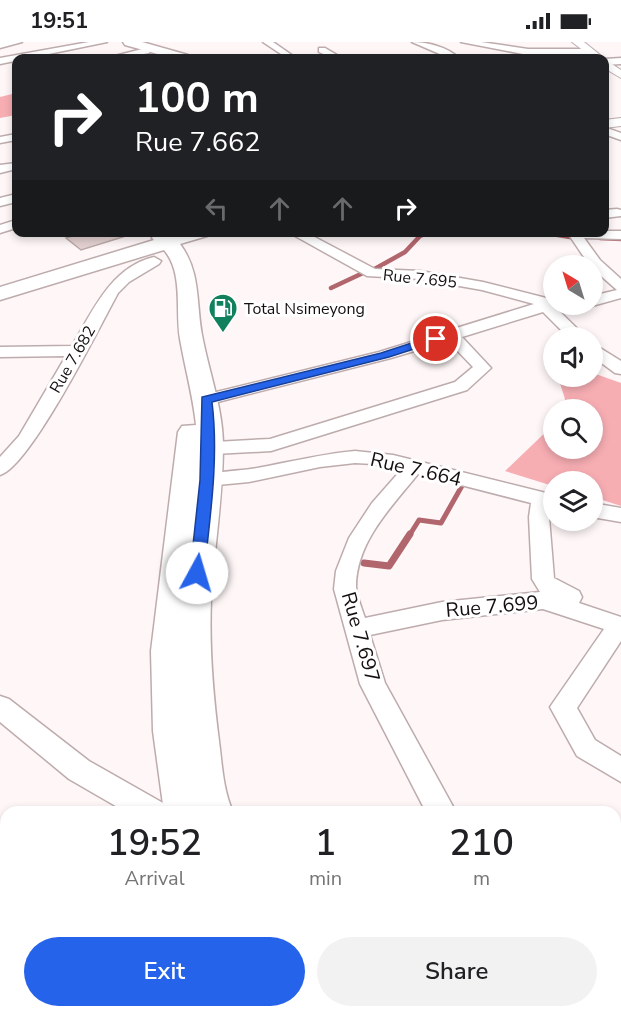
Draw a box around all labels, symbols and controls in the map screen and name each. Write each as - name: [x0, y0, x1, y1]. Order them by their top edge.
- text: 19:51: [30, 6, 88, 36]
- text: 100 m: [135, 70, 259, 127]
- icon: right: [36, 78, 114, 156]
- text: Rue 7.662: [135, 124, 260, 161]
- icon: left: [200, 192, 233, 225]
- icon: ahead: [263, 192, 296, 225]
- icon: ahead: [326, 192, 359, 225]
- icon: right: [389, 192, 422, 225]
- north arrow: [543, 255, 603, 315]
- map controls: [543, 255, 603, 531]
- street label: Rue 7.695: [382, 264, 458, 294]
- fuel station icon: Total Nsimeyong: [207, 292, 239, 334]
- place label: Total Nsimeyong: [244, 298, 365, 320]
- pin: [410, 313, 461, 364]
- street label: Rue 7.682: [45, 322, 101, 397]
- icon: arrive: [419, 322, 452, 355]
- button: sound: [543, 327, 603, 387]
- button: search: [543, 399, 603, 459]
- street label: Rue 7.664: [368, 446, 464, 493]
- button: layers: [543, 471, 603, 531]
- position arrow: [165, 541, 229, 605]
- street label: Rue 7.697: [335, 589, 386, 686]
- street label: Rue 7.699: [445, 589, 540, 624]
- text: 19:52: [107, 819, 202, 868]
- text: 1: [315, 819, 336, 868]
- text: 210: [449, 819, 514, 868]
- text: Arrival: [124, 865, 185, 892]
- text: min: [309, 865, 342, 892]
- text: m: [473, 865, 490, 892]
- button: Exit: [24, 937, 305, 1006]
- button: Share: [317, 937, 597, 1006]

